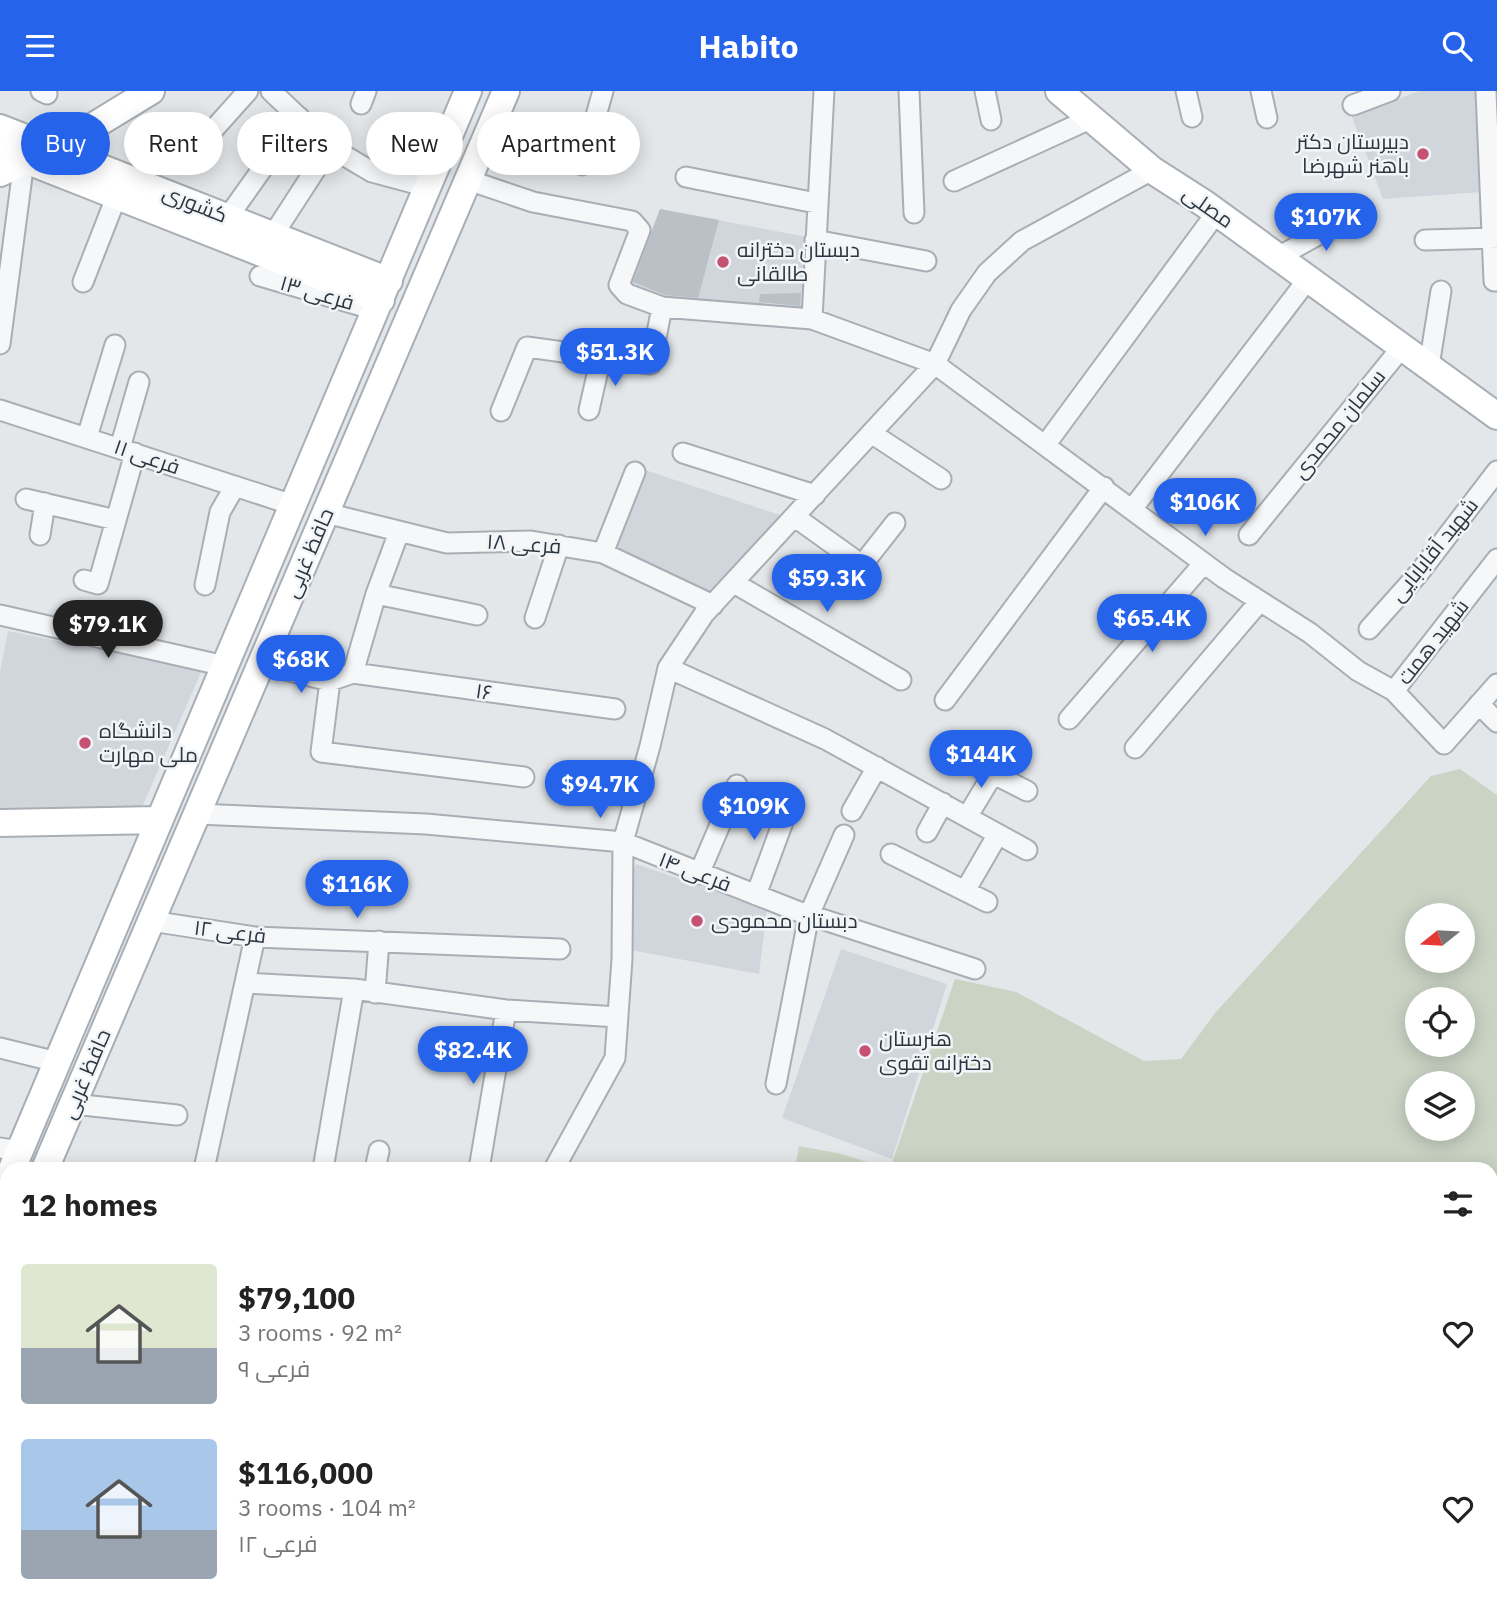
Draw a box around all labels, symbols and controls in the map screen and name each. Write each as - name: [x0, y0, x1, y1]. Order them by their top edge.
- text: Habito: [698, 25, 799, 67]
- icon: menu: [21, 27, 59, 65]
- icon: search: [1438, 27, 1476, 65]
- chip: Buy: [21, 112, 110, 175]
- chip: Rent: [124, 112, 223, 175]
- chip: Filters: [237, 112, 352, 175]
- chip: New: [366, 112, 463, 175]
- chip: Apartment: [477, 112, 640, 175]
- place label: دبیرستان دکتر باهنر شهرضا: [1295, 127, 1409, 179]
- marker: دبیرستان دکتر باهنر شهرضا: [1415, 146, 1431, 162]
- street label: کشوری: [159, 177, 232, 229]
- street label: مصلی: [1177, 179, 1240, 234]
- pin: $107K: [1277, 193, 1375, 253]
- text: $107K: [1290, 201, 1362, 231]
- place label: دبستان دخترانه طالقانی: [737, 235, 860, 287]
- marker: دبستان دخترانه طالقانی: [715, 254, 731, 270]
- street label: فرعی ۱۳: [277, 268, 358, 316]
- pin: $51.3K: [558, 329, 672, 388]
- text: $51.3K: [576, 336, 654, 366]
- street label: سلمان محمدی: [1285, 363, 1391, 484]
- street label: فرعی ۱۱: [111, 432, 184, 480]
- pin: $106K: [1156, 479, 1254, 538]
- text: $106K: [1169, 486, 1241, 516]
- street label: شهید آقابابایی: [1383, 492, 1484, 607]
- street label: حافظ غربی: [277, 503, 340, 602]
- street label: فرعی ۱۸: [486, 526, 562, 560]
- pin: $59.3K: [770, 554, 884, 614]
- text: $59.3K: [788, 562, 866, 592]
- street label: شهید همت: [1390, 593, 1475, 690]
- pin: $65.4K: [1095, 595, 1209, 654]
- pin: $79.1K: [51, 601, 165, 660]
- text: $65.4K: [1113, 602, 1191, 632]
- text: $79.1K: [69, 608, 147, 638]
- pin: $68K: [260, 635, 342, 695]
- text: $68K: [272, 643, 330, 673]
- street label: ۱۶: [474, 676, 494, 706]
- place label: دانشگاه ملی مهارت: [99, 716, 198, 768]
- pin: $144K: [932, 731, 1030, 790]
- marker: دانشگاه ملی مهارت: [77, 735, 93, 751]
- text: $144K: [945, 738, 1017, 768]
- pin: $94.7K: [543, 761, 657, 820]
- text: $94.7K: [561, 768, 639, 798]
- pin: $109K: [705, 783, 803, 842]
- text: $109K: [718, 790, 790, 820]
- street label: فرعی ۱۴: [655, 844, 736, 898]
- pin: $116K: [308, 861, 406, 920]
- text: $116K: [321, 868, 393, 898]
- north arrow: [1405, 903, 1475, 973]
- map controls: [1405, 903, 1475, 1141]
- place label: دبستان محمودی: [711, 906, 858, 934]
- street label: فرعی ۱۲: [192, 913, 268, 949]
- marker: دبستان محمودی: [689, 913, 705, 929]
- button: locate: [1405, 987, 1475, 1057]
- street label: حافظ غربی: [54, 1024, 117, 1123]
- place label: هنرستان دخترانه تقوی: [879, 1024, 992, 1076]
- pin: $82.4K: [416, 1027, 530, 1086]
- text: $82.4K: [434, 1034, 512, 1064]
- marker: هنرستان دخترانه تقوی: [857, 1043, 873, 1059]
- button: layers: [1405, 1071, 1475, 1141]
- text: 12 homes: [21, 1185, 158, 1224]
- icon: filters: [1439, 1185, 1477, 1223]
- text: $79,100: [238, 1278, 355, 1317]
- icon: home: [77, 1292, 161, 1376]
- icon: heart: [1439, 1315, 1477, 1353]
- text: 3 rooms · 92 m²: [238, 1317, 402, 1347]
- text: فرعی ۹: [238, 1353, 310, 1383]
- text: $116,000: [238, 1453, 373, 1492]
- icon: home: [77, 1467, 161, 1551]
- icon: heart: [1439, 1490, 1477, 1528]
- text: 3 rooms · 104 m²: [238, 1492, 416, 1522]
- text: فرعی ۱۲: [238, 1528, 317, 1558]

